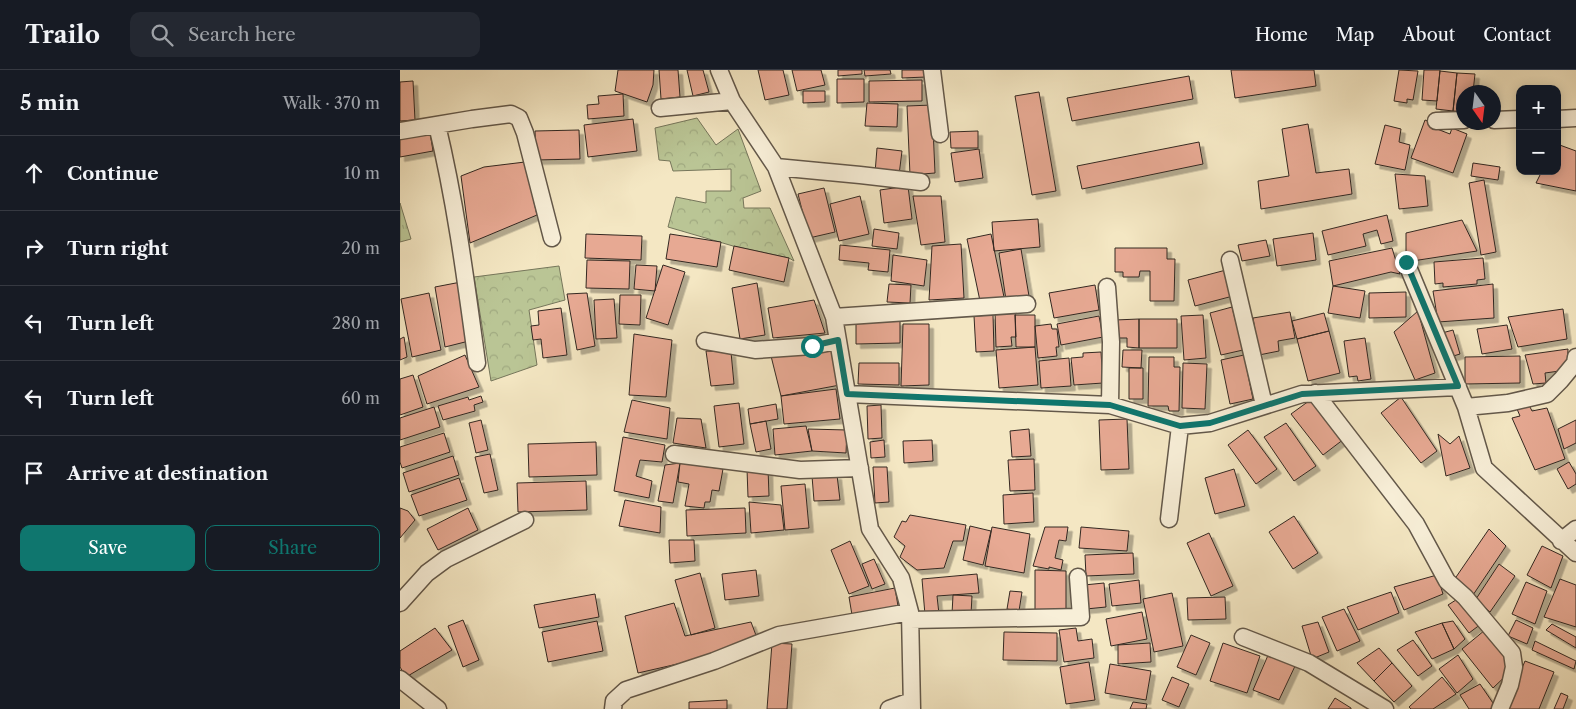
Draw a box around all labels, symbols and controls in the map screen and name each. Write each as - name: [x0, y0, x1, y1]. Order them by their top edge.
- search box: [130, 12, 480, 57]
- text: Trailo: [25, 20, 100, 49]
- icon: search: [148, 21, 176, 49]
- text: Search here: [188, 23, 296, 46]
- text: Home: [1255, 24, 1308, 46]
- text: Map: [1336, 24, 1374, 46]
- text: About: [1402, 24, 1455, 46]
- text: Contact: [1483, 24, 1551, 46]
- north arrow: [1456, 85, 1501, 130]
- map controls: [1516, 85, 1561, 175]
- button: +: [1516, 85, 1561, 130]
- text: 5 min: [20, 90, 80, 115]
- text: Walk · 370 m: [283, 93, 380, 113]
- button: −: [1516, 130, 1561, 175]
- icon: ahead: [20, 159, 48, 187]
- text: Continue: [67, 162, 159, 185]
- text: 10 m: [344, 163, 380, 183]
- icon: right: [20, 234, 48, 262]
- text: Turn right: [67, 237, 168, 260]
- text: 20 m: [341, 238, 380, 258]
- route end: [1395, 251, 1418, 274]
- icon: left: [20, 309, 48, 337]
- text: Turn left: [67, 312, 154, 335]
- text: 280 m: [332, 313, 380, 333]
- route start: [801, 335, 824, 358]
- icon: left: [20, 384, 48, 412]
- text: Turn left: [67, 387, 154, 410]
- text: 60 m: [341, 388, 380, 408]
- icon: arrive: [20, 459, 48, 487]
- text: Arrive at destination: [67, 462, 268, 485]
- button: Save: [20, 525, 195, 571]
- button: Share: [205, 525, 380, 571]

